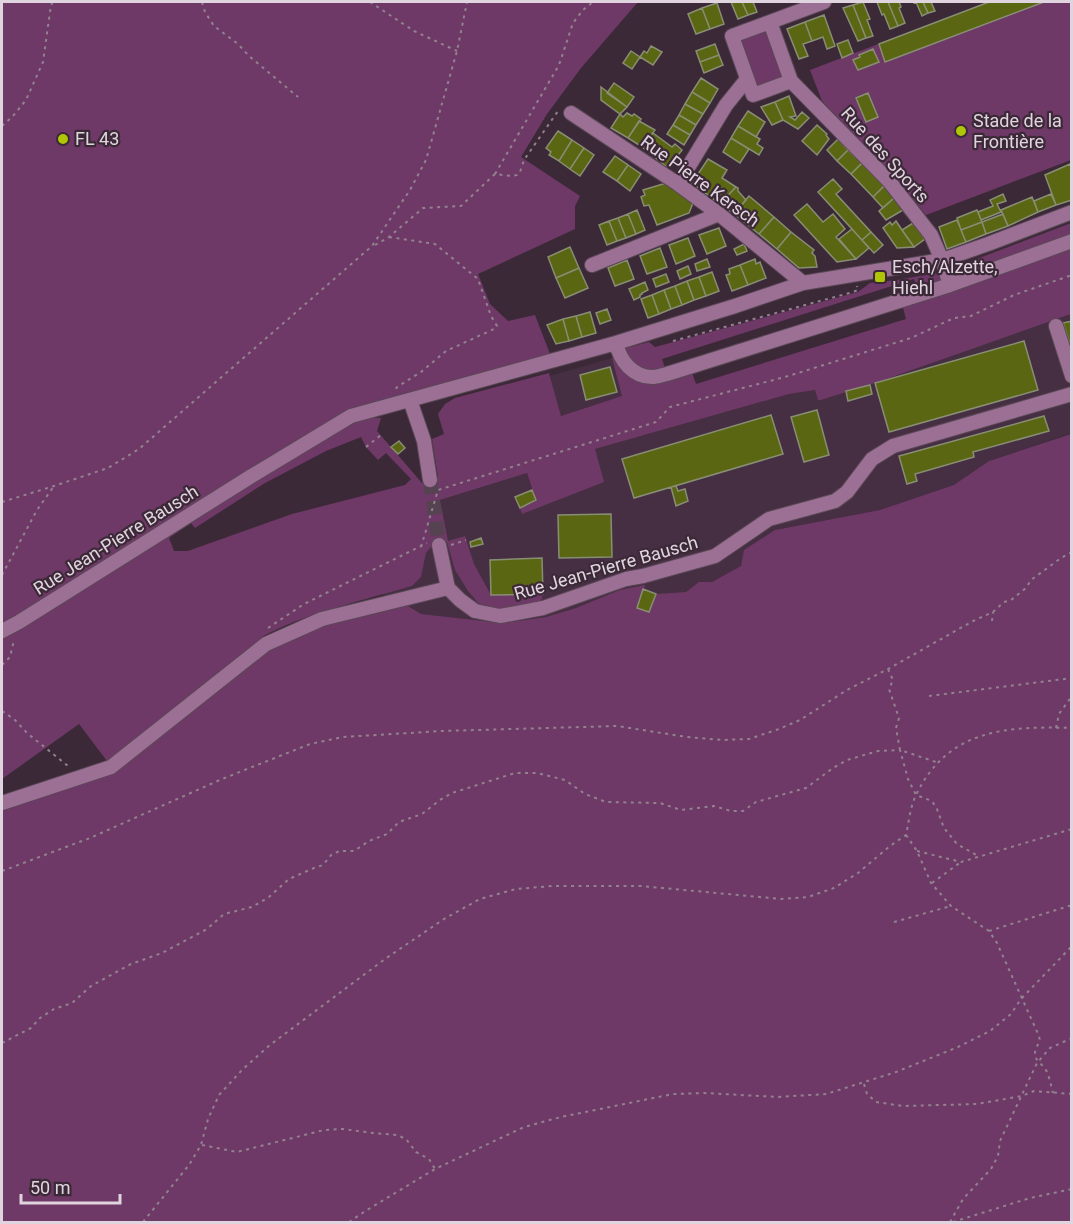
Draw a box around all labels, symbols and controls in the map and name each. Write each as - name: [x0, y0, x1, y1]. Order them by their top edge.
- street label: Rue des Sports: [837, 103, 934, 207]
- place label: Stade de la Frontière: [973, 110, 1062, 152]
- marker: Stade de la Frontière: [954, 124, 968, 138]
- place label: FL 43: [75, 128, 119, 149]
- street label: Rue Pierre Kersch: [637, 130, 764, 231]
- marker: FL 43: [56, 132, 70, 146]
- place label: Esch/Alzette, Hiehl: [892, 256, 998, 298]
- marker: Esch/Alzette, Hiehl: [873, 270, 887, 284]
- street label: Rue Jean-Pierre Bausch: [30, 480, 202, 599]
- street label: Rue Jean-Pierre Bausch: [512, 531, 700, 604]
- scale bar: [21, 1167, 120, 1205]
- text: 50 m: [30, 1177, 70, 1198]

